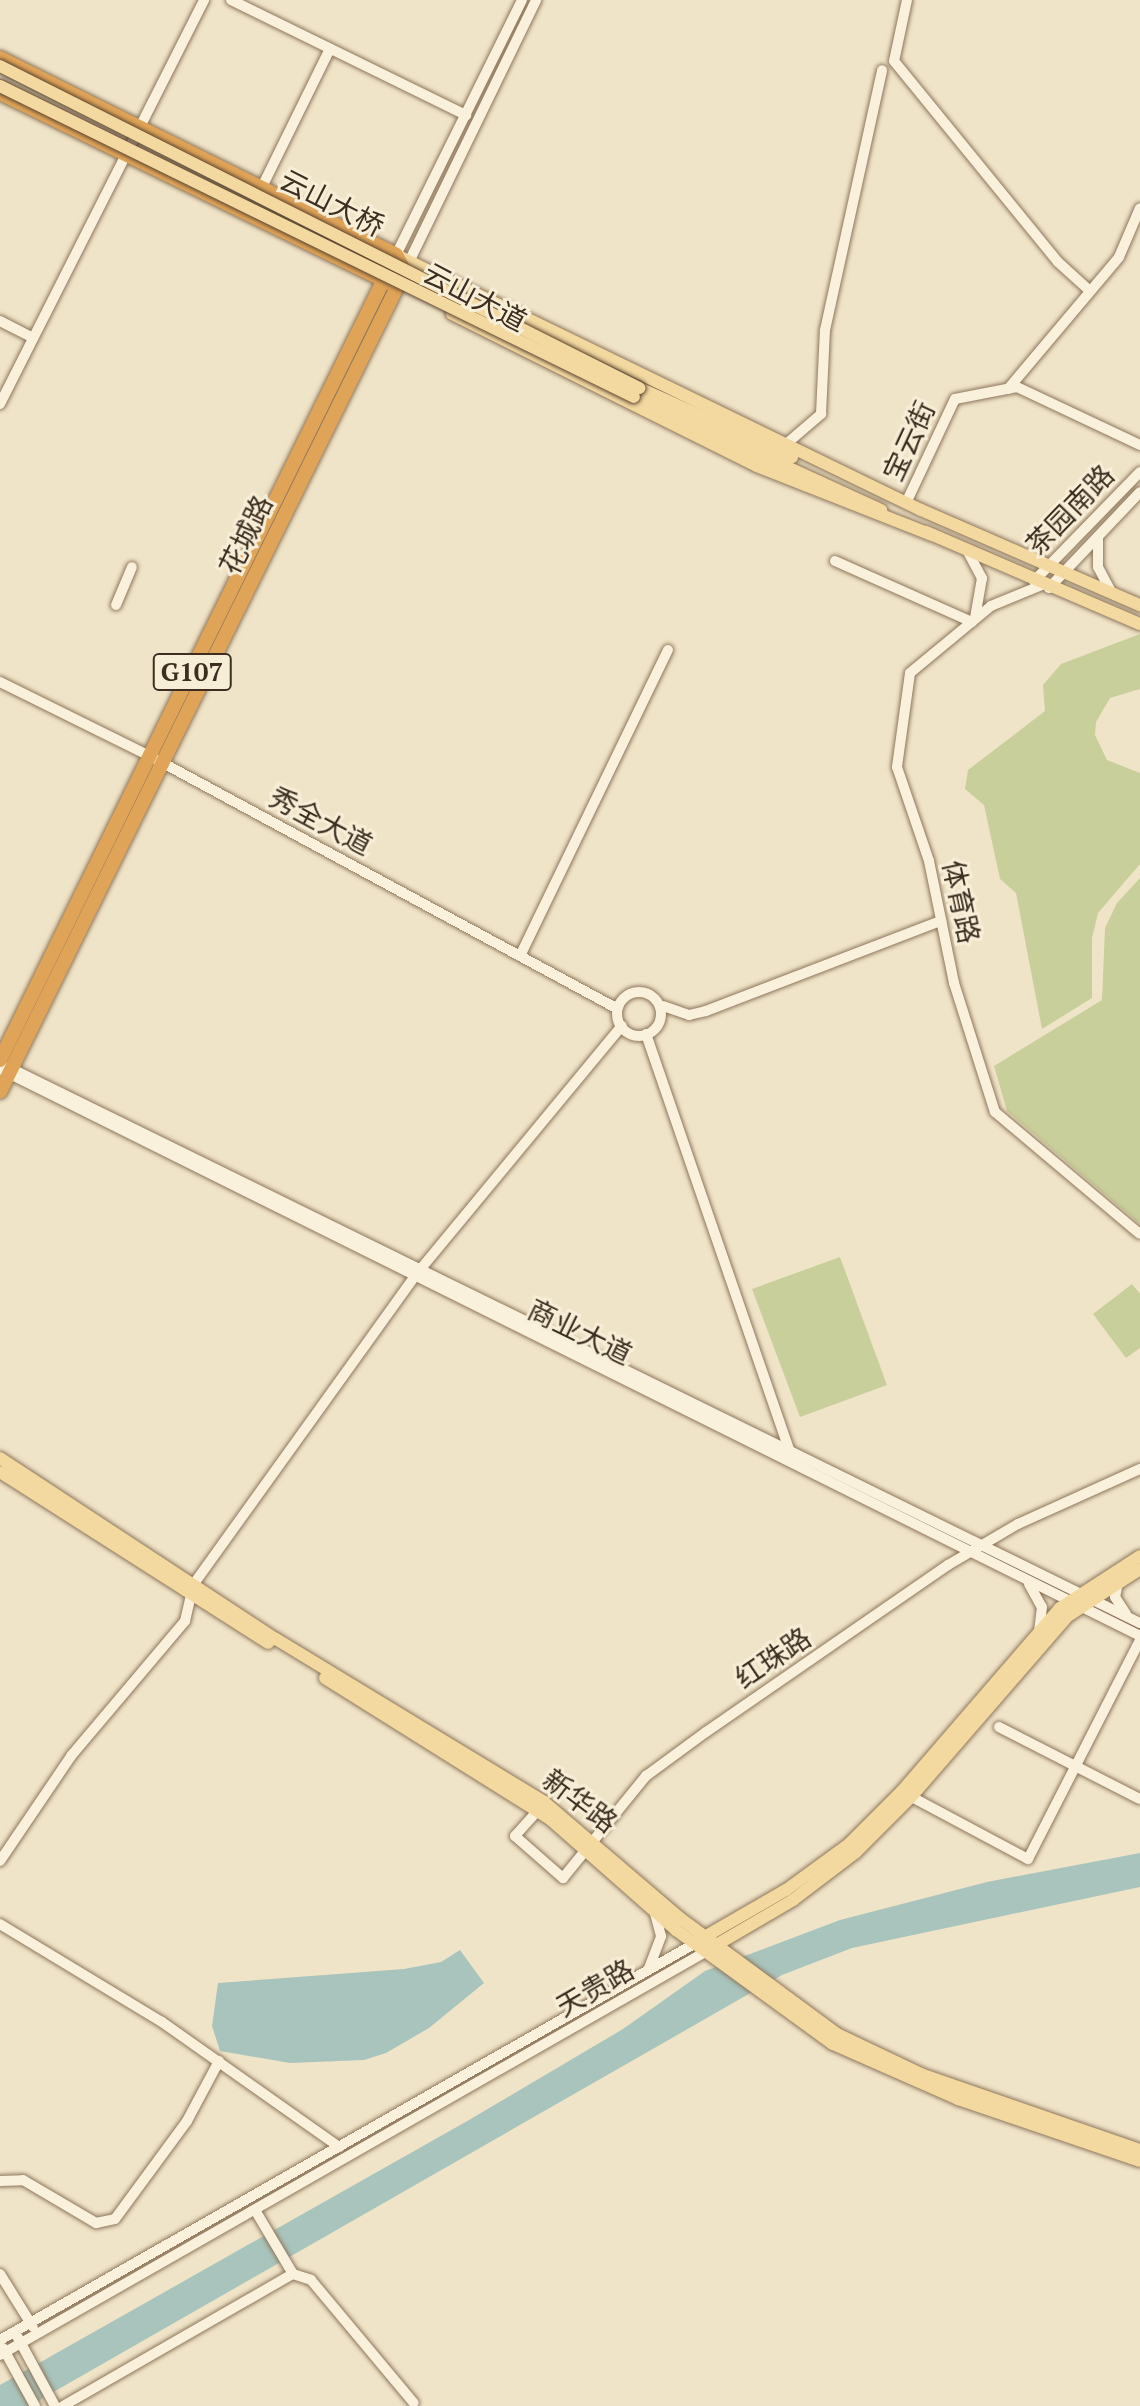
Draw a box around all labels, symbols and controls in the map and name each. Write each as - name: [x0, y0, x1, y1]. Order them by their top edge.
- street label: 云山大桥: [274, 163, 390, 243]
- street label: 云山大道: [418, 256, 532, 338]
- street label: 宝云街: [876, 396, 942, 486]
- street label: 茶园南路: [1019, 458, 1121, 562]
- street label: 花城路: [212, 490, 280, 580]
- road number: G107: [152, 650, 232, 694]
- street label: 秀全大道: [264, 780, 378, 862]
- street label: 体育路: [936, 857, 986, 947]
- street label: 商业大道: [522, 1292, 638, 1372]
- street label: 红珠路: [729, 1621, 817, 1695]
- street label: 新华路: [536, 1762, 624, 1840]
- street label: 天贵路: [550, 1952, 640, 2024]

